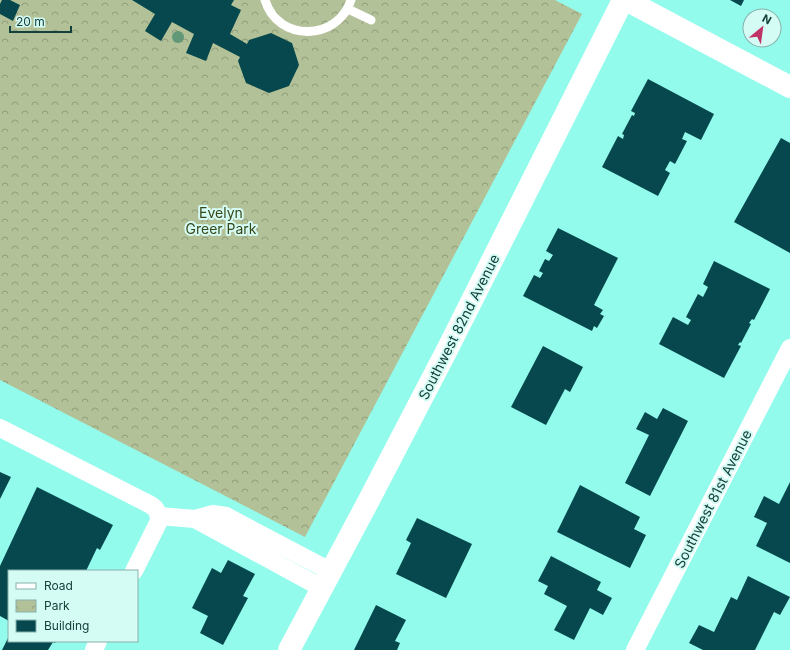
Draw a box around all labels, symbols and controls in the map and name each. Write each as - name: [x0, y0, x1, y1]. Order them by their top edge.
- scale bar: [10, 8, 71, 34]
- north arrow: [742, 8, 782, 48]
- text: N: [760, 11, 774, 27]
- text: 20 m: [16, 14, 45, 29]
- park label: Evelyn Greer Park: [186, 204, 257, 237]
- street label: Southwest 82nd Avenue: [414, 251, 503, 402]
- street label: Southwest 81st Avenue: [670, 427, 755, 571]
- legend: [8, 570, 138, 642]
- text: Road: [44, 578, 73, 593]
- text: Park: [44, 598, 70, 613]
- text: Building: [44, 618, 89, 633]

